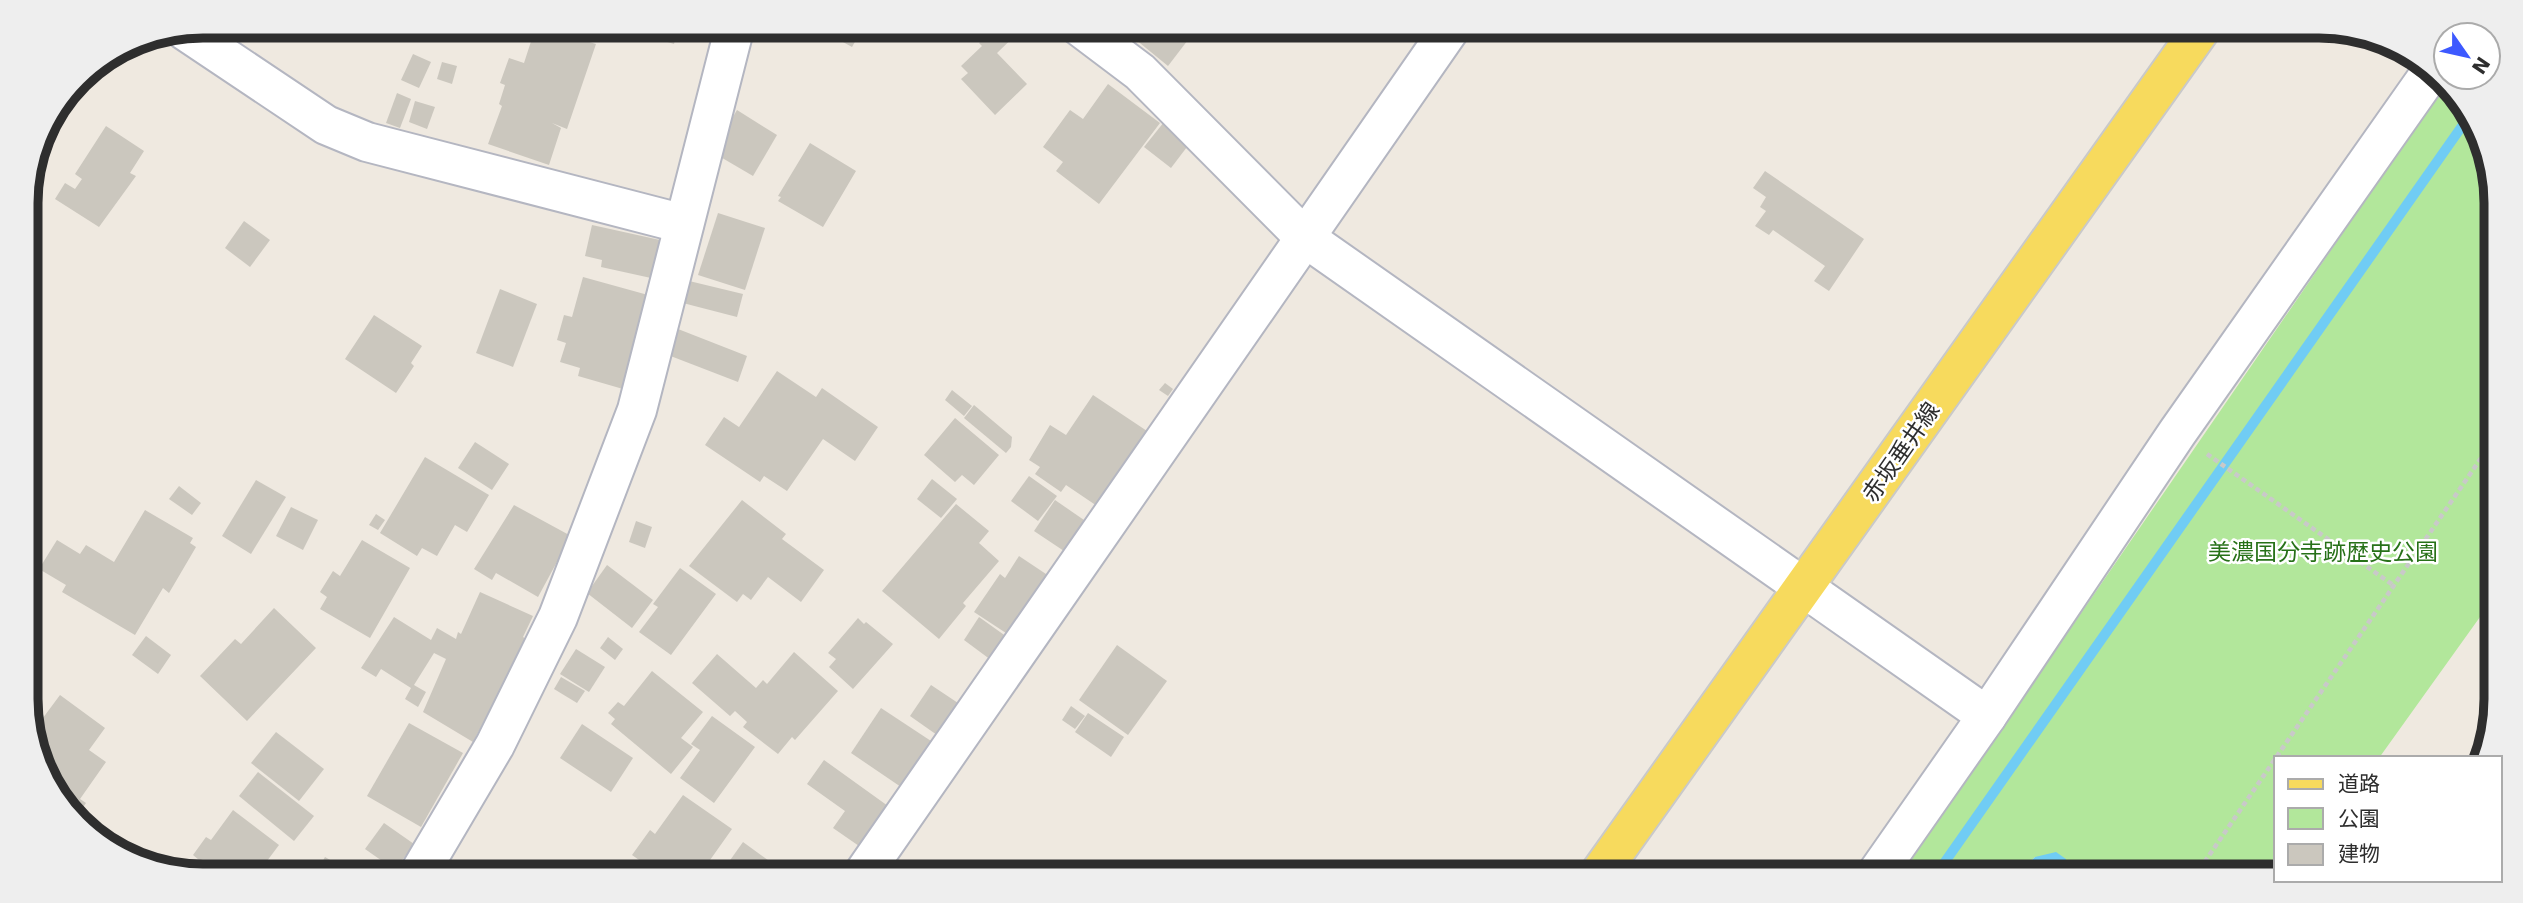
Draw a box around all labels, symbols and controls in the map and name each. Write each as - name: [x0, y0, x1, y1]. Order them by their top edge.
- north arrow: [2432, 21, 2502, 91]
- text: N: [2468, 53, 2495, 78]
- street label: 赤坂垂井線: [1857, 397, 1945, 507]
- park label: 美濃国分寺跡歴史公園: [2208, 539, 2438, 565]
- legend: [2274, 756, 2502, 882]
- text: 道路: [2338, 772, 2380, 796]
- text: 公園: [2338, 807, 2380, 831]
- text: 建物: [2338, 842, 2380, 866]

